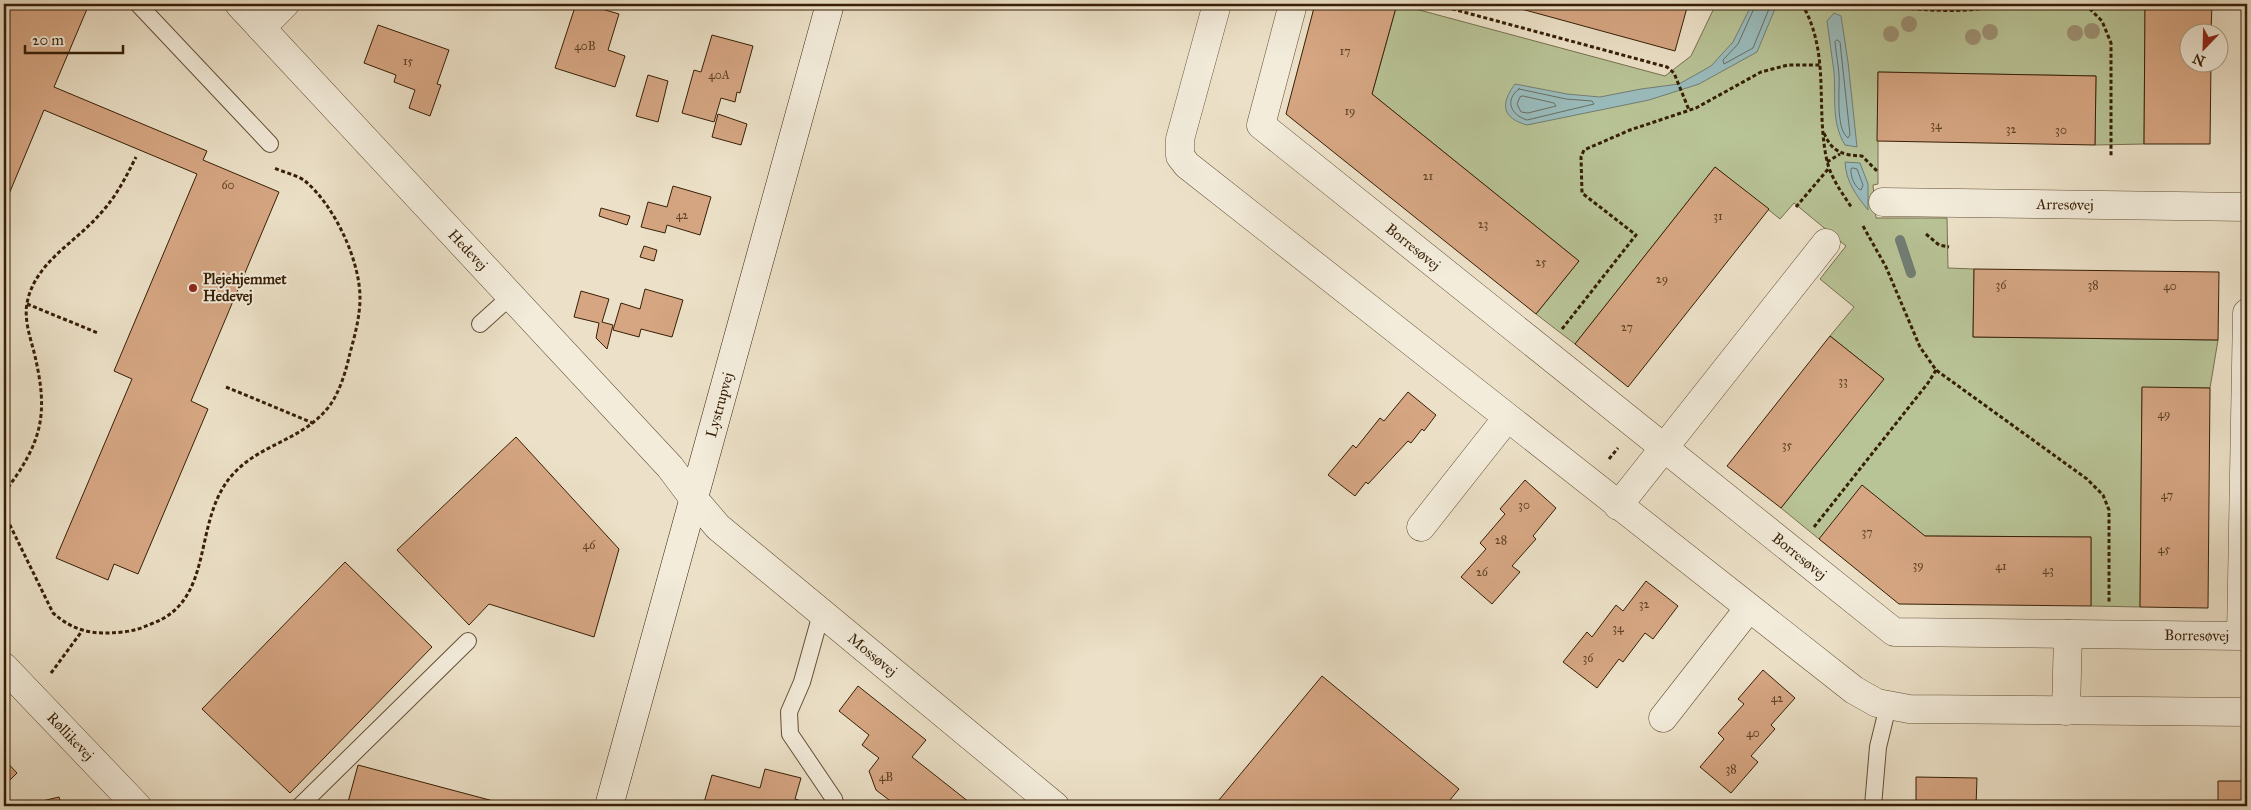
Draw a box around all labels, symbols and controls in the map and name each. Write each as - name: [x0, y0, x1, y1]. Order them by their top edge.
- scale bar: [25, 22, 122, 54]
- north arrow: [2178, 22, 2228, 72]
- text: 20 m: [32, 31, 64, 49]
- house number: 40B: [574, 39, 596, 53]
- house number: 17: [1339, 44, 1351, 58]
- text: N: [2190, 49, 2208, 70]
- house number: 15: [403, 54, 414, 68]
- house number: 40A: [708, 68, 730, 82]
- house number: 19: [1344, 104, 1356, 118]
- house number: 34: [1930, 118, 1942, 132]
- house number: 32: [2006, 122, 2016, 136]
- house number: 30: [2055, 123, 2067, 137]
- house number: 21: [1423, 169, 1434, 183]
- house number: 60: [221, 178, 235, 192]
- street label: Arresøvej: [2035, 195, 2094, 214]
- house number: 42: [676, 208, 688, 222]
- house number: 31: [1713, 209, 1723, 223]
- house number: 23: [1478, 217, 1489, 231]
- street label: Borresøvej: [1382, 219, 1444, 274]
- street label: Hedevej: [444, 226, 491, 274]
- house number: 25: [1535, 255, 1547, 269]
- place label: Plejehjemmet Hedevej: [203, 270, 287, 306]
- house number: 29: [1656, 272, 1668, 286]
- house number: 36: [1996, 278, 2007, 292]
- house number: 38: [2087, 278, 2099, 292]
- house number: 40: [2163, 279, 2177, 293]
- marker: Plejehjemmet Hedevej: [187, 282, 199, 294]
- house number: 27: [1621, 320, 1633, 334]
- street label: Lystrupvej: [702, 370, 737, 440]
- house number: 33: [1838, 374, 1848, 388]
- house number: 49: [2157, 407, 2171, 421]
- house number: 35: [1782, 438, 1793, 452]
- house number: 47: [2161, 488, 2173, 502]
- house number: 30: [1518, 498, 1530, 512]
- house number: 37: [1861, 525, 1873, 539]
- street label: Borresøvej: [1768, 529, 1830, 584]
- house number: 28: [1495, 533, 1507, 547]
- house number: 46: [583, 538, 596, 552]
- house number: 45: [2158, 542, 2171, 556]
- house number: 39: [1912, 558, 1924, 572]
- house number: 41: [1995, 559, 2007, 573]
- house number: 43: [2042, 563, 2054, 577]
- house number: 26: [1476, 565, 1489, 579]
- house number: 32: [1639, 597, 1649, 611]
- house number: 34: [1612, 621, 1624, 635]
- street label: Borresøvej: [2164, 626, 2229, 645]
- street label: Mossøvej: [844, 629, 901, 680]
- house number: 36: [1583, 651, 1594, 665]
- house number: 42: [1771, 691, 1783, 705]
- street label: Røllikevej: [43, 708, 98, 764]
- house number: 40: [1746, 726, 1760, 740]
- house number: 38: [1725, 762, 1737, 776]
- house number: 4B: [879, 770, 893, 784]

